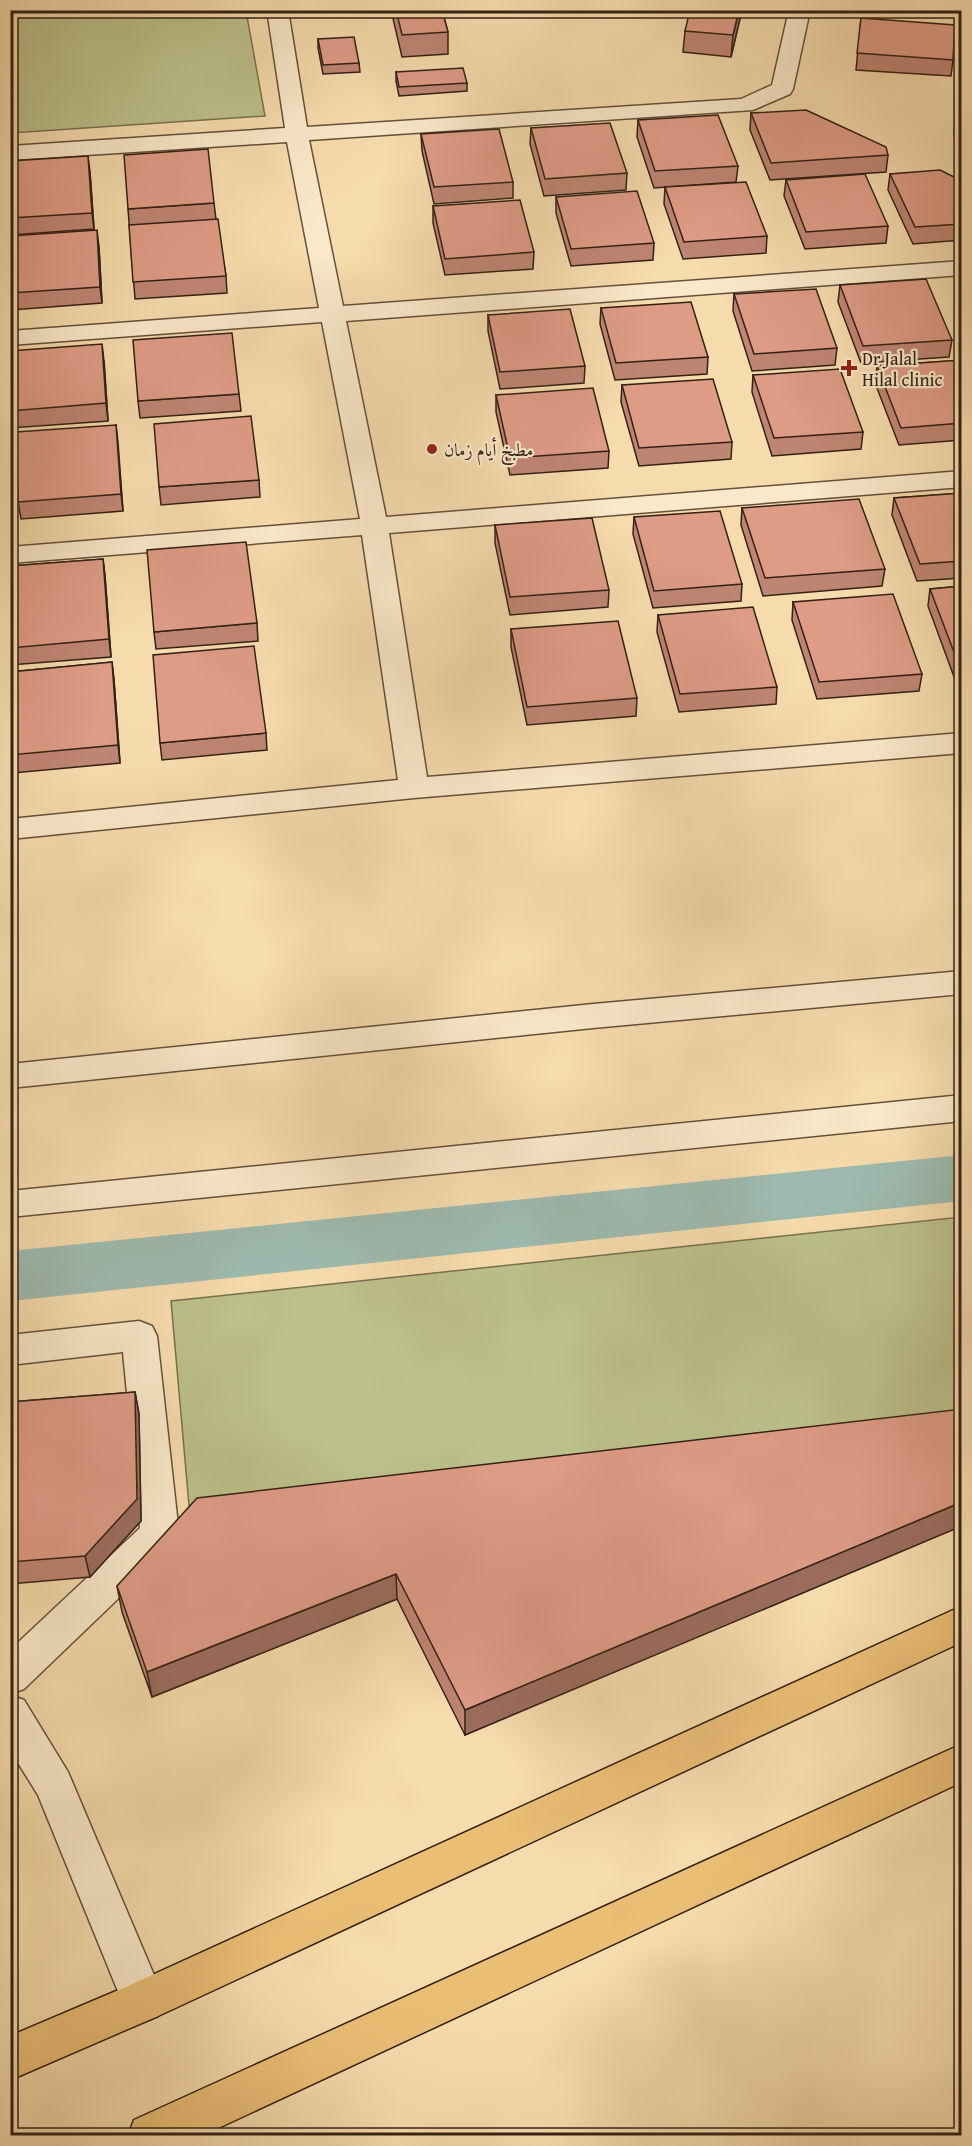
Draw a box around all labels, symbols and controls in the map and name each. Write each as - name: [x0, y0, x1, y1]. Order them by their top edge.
- place label: Dr Jalal Hilal clinic: [862, 345, 943, 393]
- marker: Dr Jalal Hilal clinic: [840, 359, 858, 377]
- place label: مطبخ أيام زمان: [444, 436, 533, 466]
- marker: مطبخ أيام زمان: [425, 442, 439, 456]

